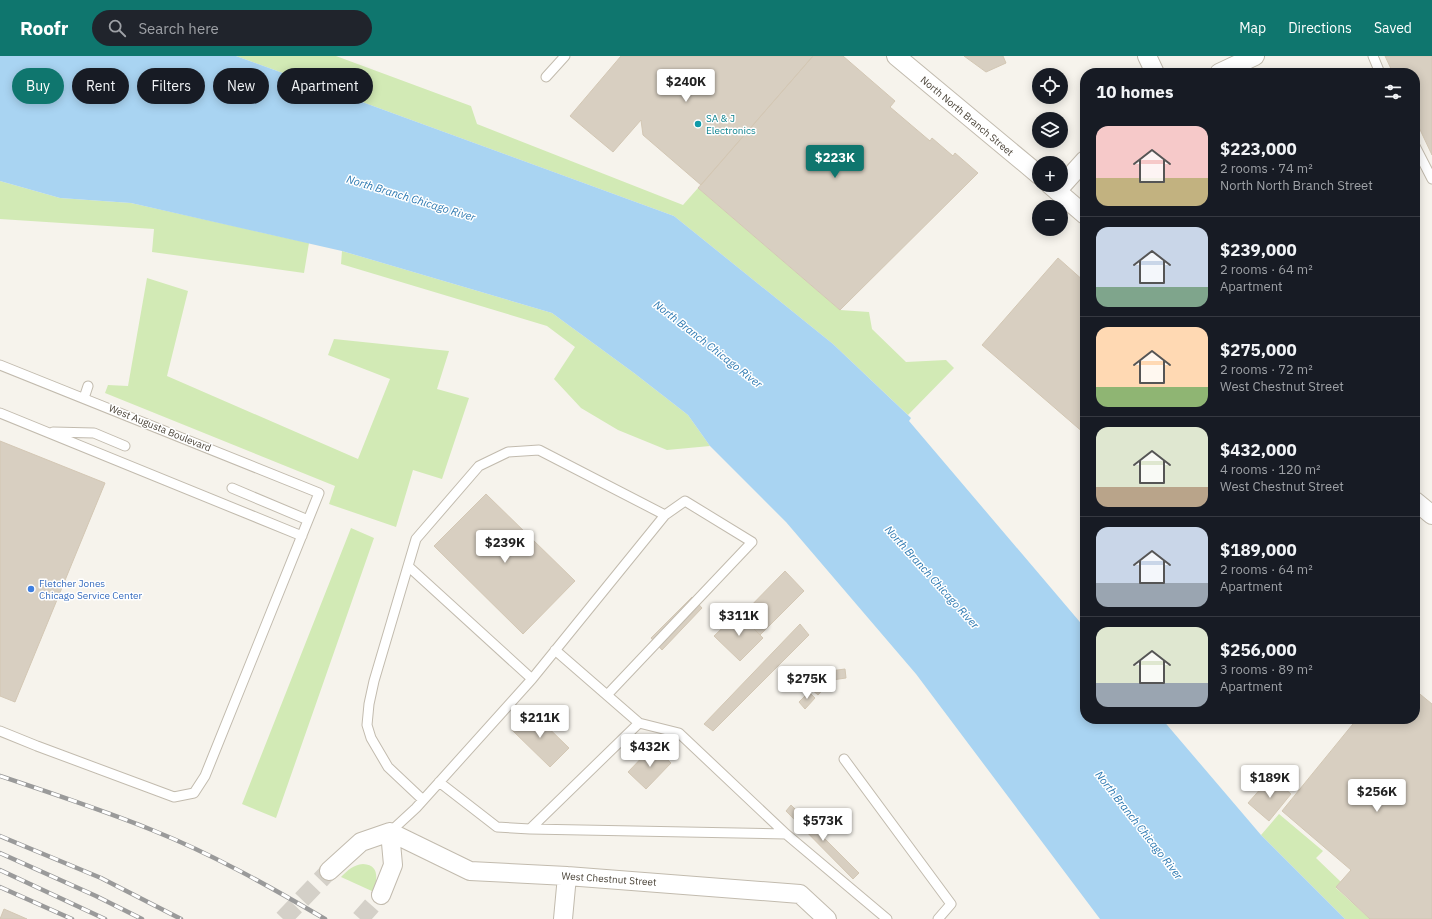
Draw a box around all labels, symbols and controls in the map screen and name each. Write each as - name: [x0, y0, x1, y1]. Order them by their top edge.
- search box: [92, 10, 372, 46]
- text: Roofr: [20, 16, 68, 40]
- icon: search: [106, 17, 128, 39]
- text: Search here: [138, 19, 219, 38]
- text: Map: [1239, 19, 1266, 37]
- text: Directions: [1288, 19, 1352, 37]
- text: Saved: [1374, 19, 1412, 37]
- chip: Buy: [12, 68, 64, 104]
- chip: Rent: [72, 68, 129, 104]
- chip: Filters: [137, 68, 205, 104]
- chip: New: [213, 68, 269, 104]
- chip: Apartment: [277, 68, 373, 104]
- map controls: [1032, 68, 1068, 236]
- button: locate: [1032, 68, 1068, 104]
- pin: $240K: [658, 69, 714, 103]
- text: $240K: [666, 73, 706, 90]
- street label: North North Branch Street: [918, 73, 1017, 159]
- text: 10 homes: [1096, 81, 1173, 103]
- icon: filters: [1382, 81, 1404, 103]
- place label: SA & J Electronics: [706, 112, 756, 137]
- button: layers: [1032, 112, 1068, 148]
- marker: SA & J Electronics: [693, 119, 703, 129]
- text: $223,000: [1220, 138, 1297, 160]
- icon: home: [1128, 142, 1176, 190]
- pin: $223K: [807, 145, 863, 179]
- text: $223K: [815, 149, 855, 166]
- button: +: [1032, 156, 1068, 192]
- text: 2 rooms · 74 m²: [1220, 160, 1313, 177]
- water label: North Branch Chicago River: [345, 172, 478, 225]
- text: North North Branch Street: [1220, 177, 1373, 194]
- button: −: [1032, 200, 1068, 236]
- text: $239,000: [1220, 239, 1297, 261]
- icon: home: [1128, 243, 1176, 291]
- text: 2 rooms · 64 m²: [1220, 261, 1313, 278]
- text: Apartment: [1220, 278, 1283, 295]
- water label: North Branch Chicago River: [651, 297, 766, 391]
- text: $275,000: [1220, 339, 1297, 361]
- icon: home: [1128, 343, 1176, 391]
- text: 2 rooms · 72 m²: [1220, 361, 1313, 378]
- text: West Chestnut Street: [1220, 378, 1344, 395]
- street label: West Augusta Boulevard: [107, 401, 213, 455]
- text: $432,000: [1220, 439, 1297, 461]
- icon: home: [1128, 443, 1176, 491]
- text: 4 rooms · 120 m²: [1220, 461, 1321, 478]
- text: West Chestnut Street: [1220, 478, 1344, 495]
- water label: North Branch Chicago River: [882, 523, 983, 632]
- pin: $239K: [477, 530, 533, 564]
- text: $239K: [485, 534, 525, 551]
- text: $189,000: [1220, 539, 1297, 561]
- icon: home: [1128, 543, 1176, 591]
- text: 2 rooms · 64 m²: [1220, 561, 1313, 578]
- place label: Fletcher Jones Chicago Service Center: [39, 577, 143, 602]
- text: Apartment: [1220, 578, 1283, 595]
- marker: Fletcher Jones Chicago Service Center: [26, 584, 36, 594]
- pin: $311K: [711, 603, 767, 637]
- text: $311K: [719, 607, 759, 624]
- text: $256,000: [1220, 639, 1297, 661]
- icon: home: [1128, 643, 1176, 691]
- text: 3 rooms · 89 m²: [1220, 661, 1313, 678]
- pin: $275K: [779, 666, 835, 700]
- text: $275K: [787, 670, 827, 687]
- text: Apartment: [1220, 678, 1283, 695]
- pin: $211K: [512, 705, 568, 739]
- text: $211K: [520, 709, 560, 726]
- pin: $432K: [622, 734, 678, 768]
- text: $432K: [630, 738, 670, 755]
- pin: $189K: [1242, 765, 1298, 799]
- water label: North Branch Chicago River: [1092, 768, 1186, 883]
- text: $189K: [1250, 769, 1290, 786]
- pin: $256K: [1349, 779, 1405, 813]
- text: $256K: [1357, 783, 1397, 800]
- pin: $573K: [795, 808, 851, 842]
- text: $573K: [803, 812, 843, 829]
- street label: West Chestnut Street: [561, 869, 657, 889]

